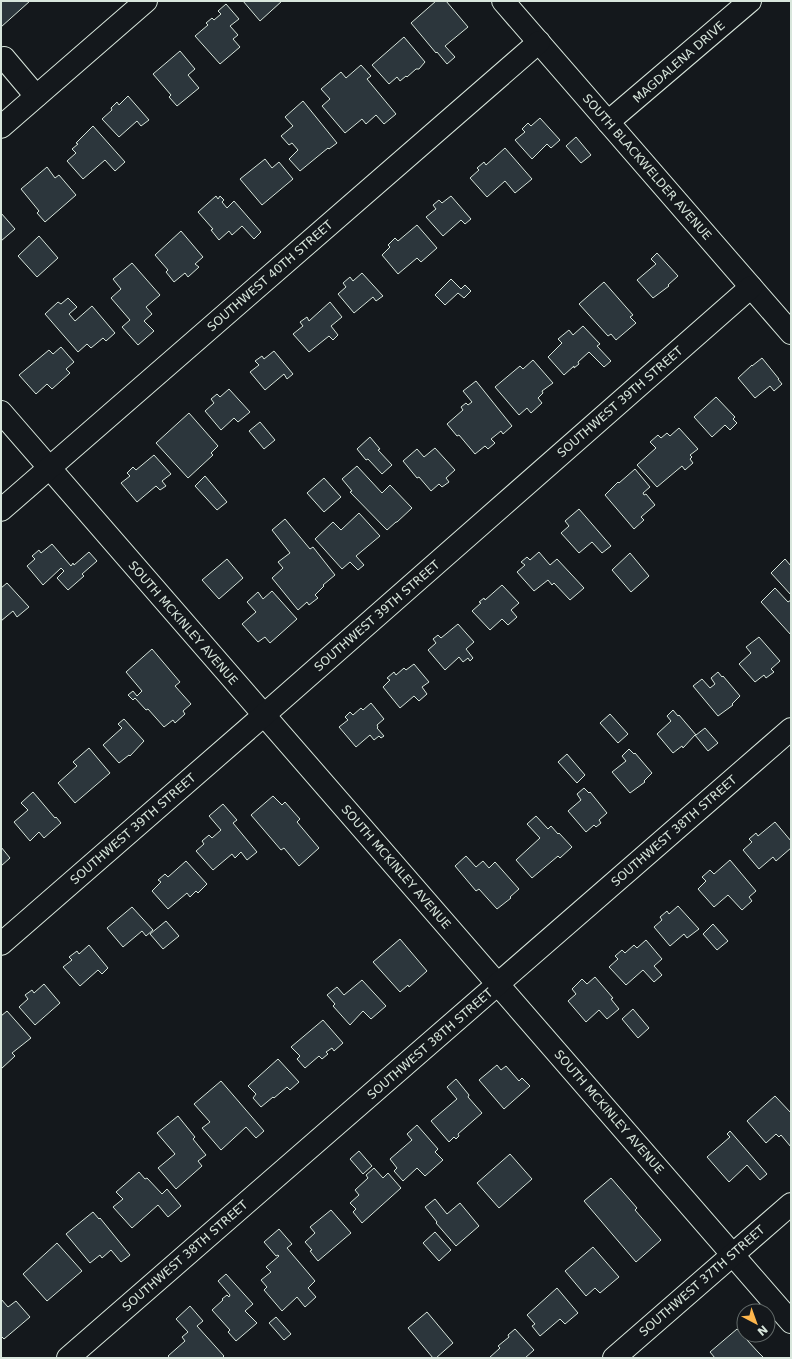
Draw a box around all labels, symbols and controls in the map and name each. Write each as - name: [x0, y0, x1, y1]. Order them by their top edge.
- street label: MAGDALENA DRIVE: [630, 18, 728, 106]
- street label: SOUTH BLACKWELDER AVENUE: [580, 91, 714, 243]
- street label: SOUTHWEST 40TH STREET: [204, 217, 336, 334]
- street label: SOUTHWEST 39TH STREET: [554, 343, 686, 460]
- street label: SOUTHWEST 39TH STREET: [311, 557, 443, 674]
- street label: SOUTH MCKINLEY AVENUE: [126, 558, 240, 688]
- street label: SOUTHWEST 39TH STREET: [67, 770, 199, 887]
- street label: SOUTHWEST 38TH STREET: [608, 772, 740, 889]
- street label: SOUTH MCKINLEY AVENUE: [339, 802, 453, 932]
- street label: SOUTHWEST 38TH STREET: [364, 985, 496, 1102]
- street label: SOUTH MCKINLEY AVENUE: [552, 1047, 666, 1177]
- street label: SOUTHWEST 38TH STREET: [119, 1197, 251, 1314]
- street label: SOUTHWEST 37TH STREET: [636, 1222, 768, 1339]
- north arrow: [736, 1303, 776, 1343]
- text: N: [754, 1322, 770, 1338]

